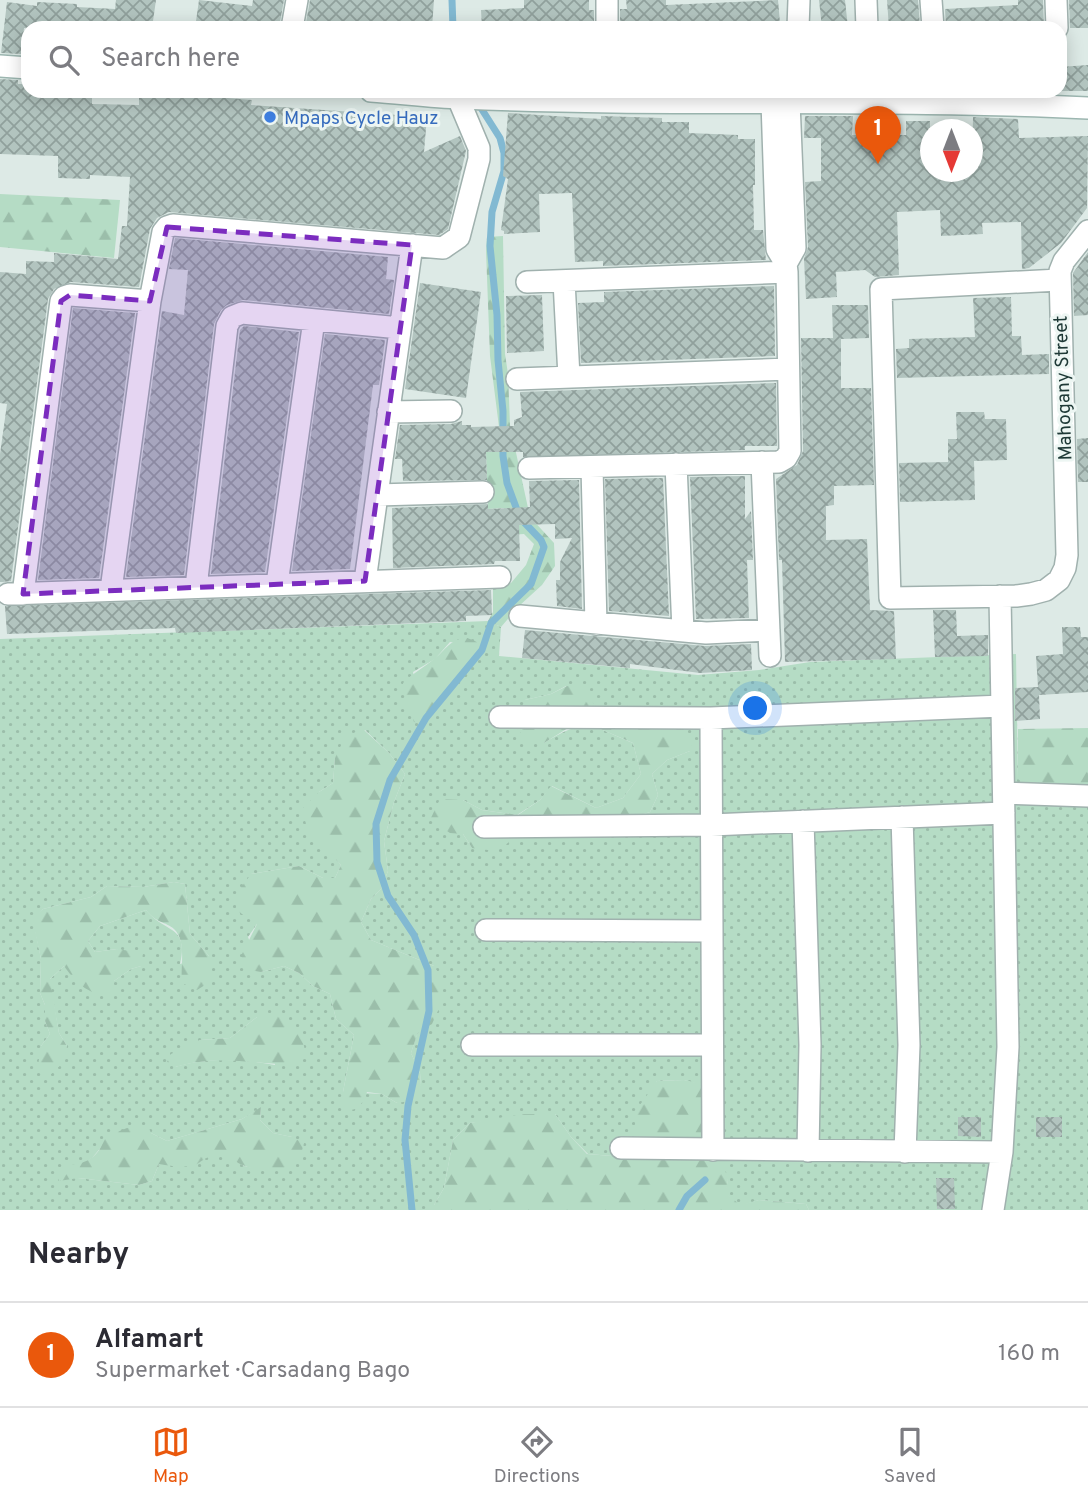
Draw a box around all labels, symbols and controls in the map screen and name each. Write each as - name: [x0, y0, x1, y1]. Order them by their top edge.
- search box: [21, 21, 1067, 98]
- icon: search: [45, 41, 83, 79]
- text: Search here: [101, 43, 240, 76]
- pin: 1: [855, 106, 901, 164]
- place label: Mpaps Cycle Hauz: [284, 107, 439, 131]
- marker: Mpaps Cycle Hauz: [262, 109, 278, 125]
- north arrow: [920, 119, 983, 182]
- street label: Mahogany Street: [1049, 315, 1079, 461]
- your location: [738, 691, 772, 725]
- text: Nearby: [28, 1237, 129, 1274]
- text: Alfamart: [95, 1324, 204, 1357]
- text: 1: [46, 1340, 56, 1369]
- text: 160 m: [998, 1340, 1060, 1369]
- text: Supermarket · Carsadang Bago: [95, 1357, 410, 1386]
- tab: Map: [152, 1423, 190, 1489]
- tab: Directions: [494, 1423, 580, 1489]
- tab: Saved: [884, 1423, 936, 1489]

